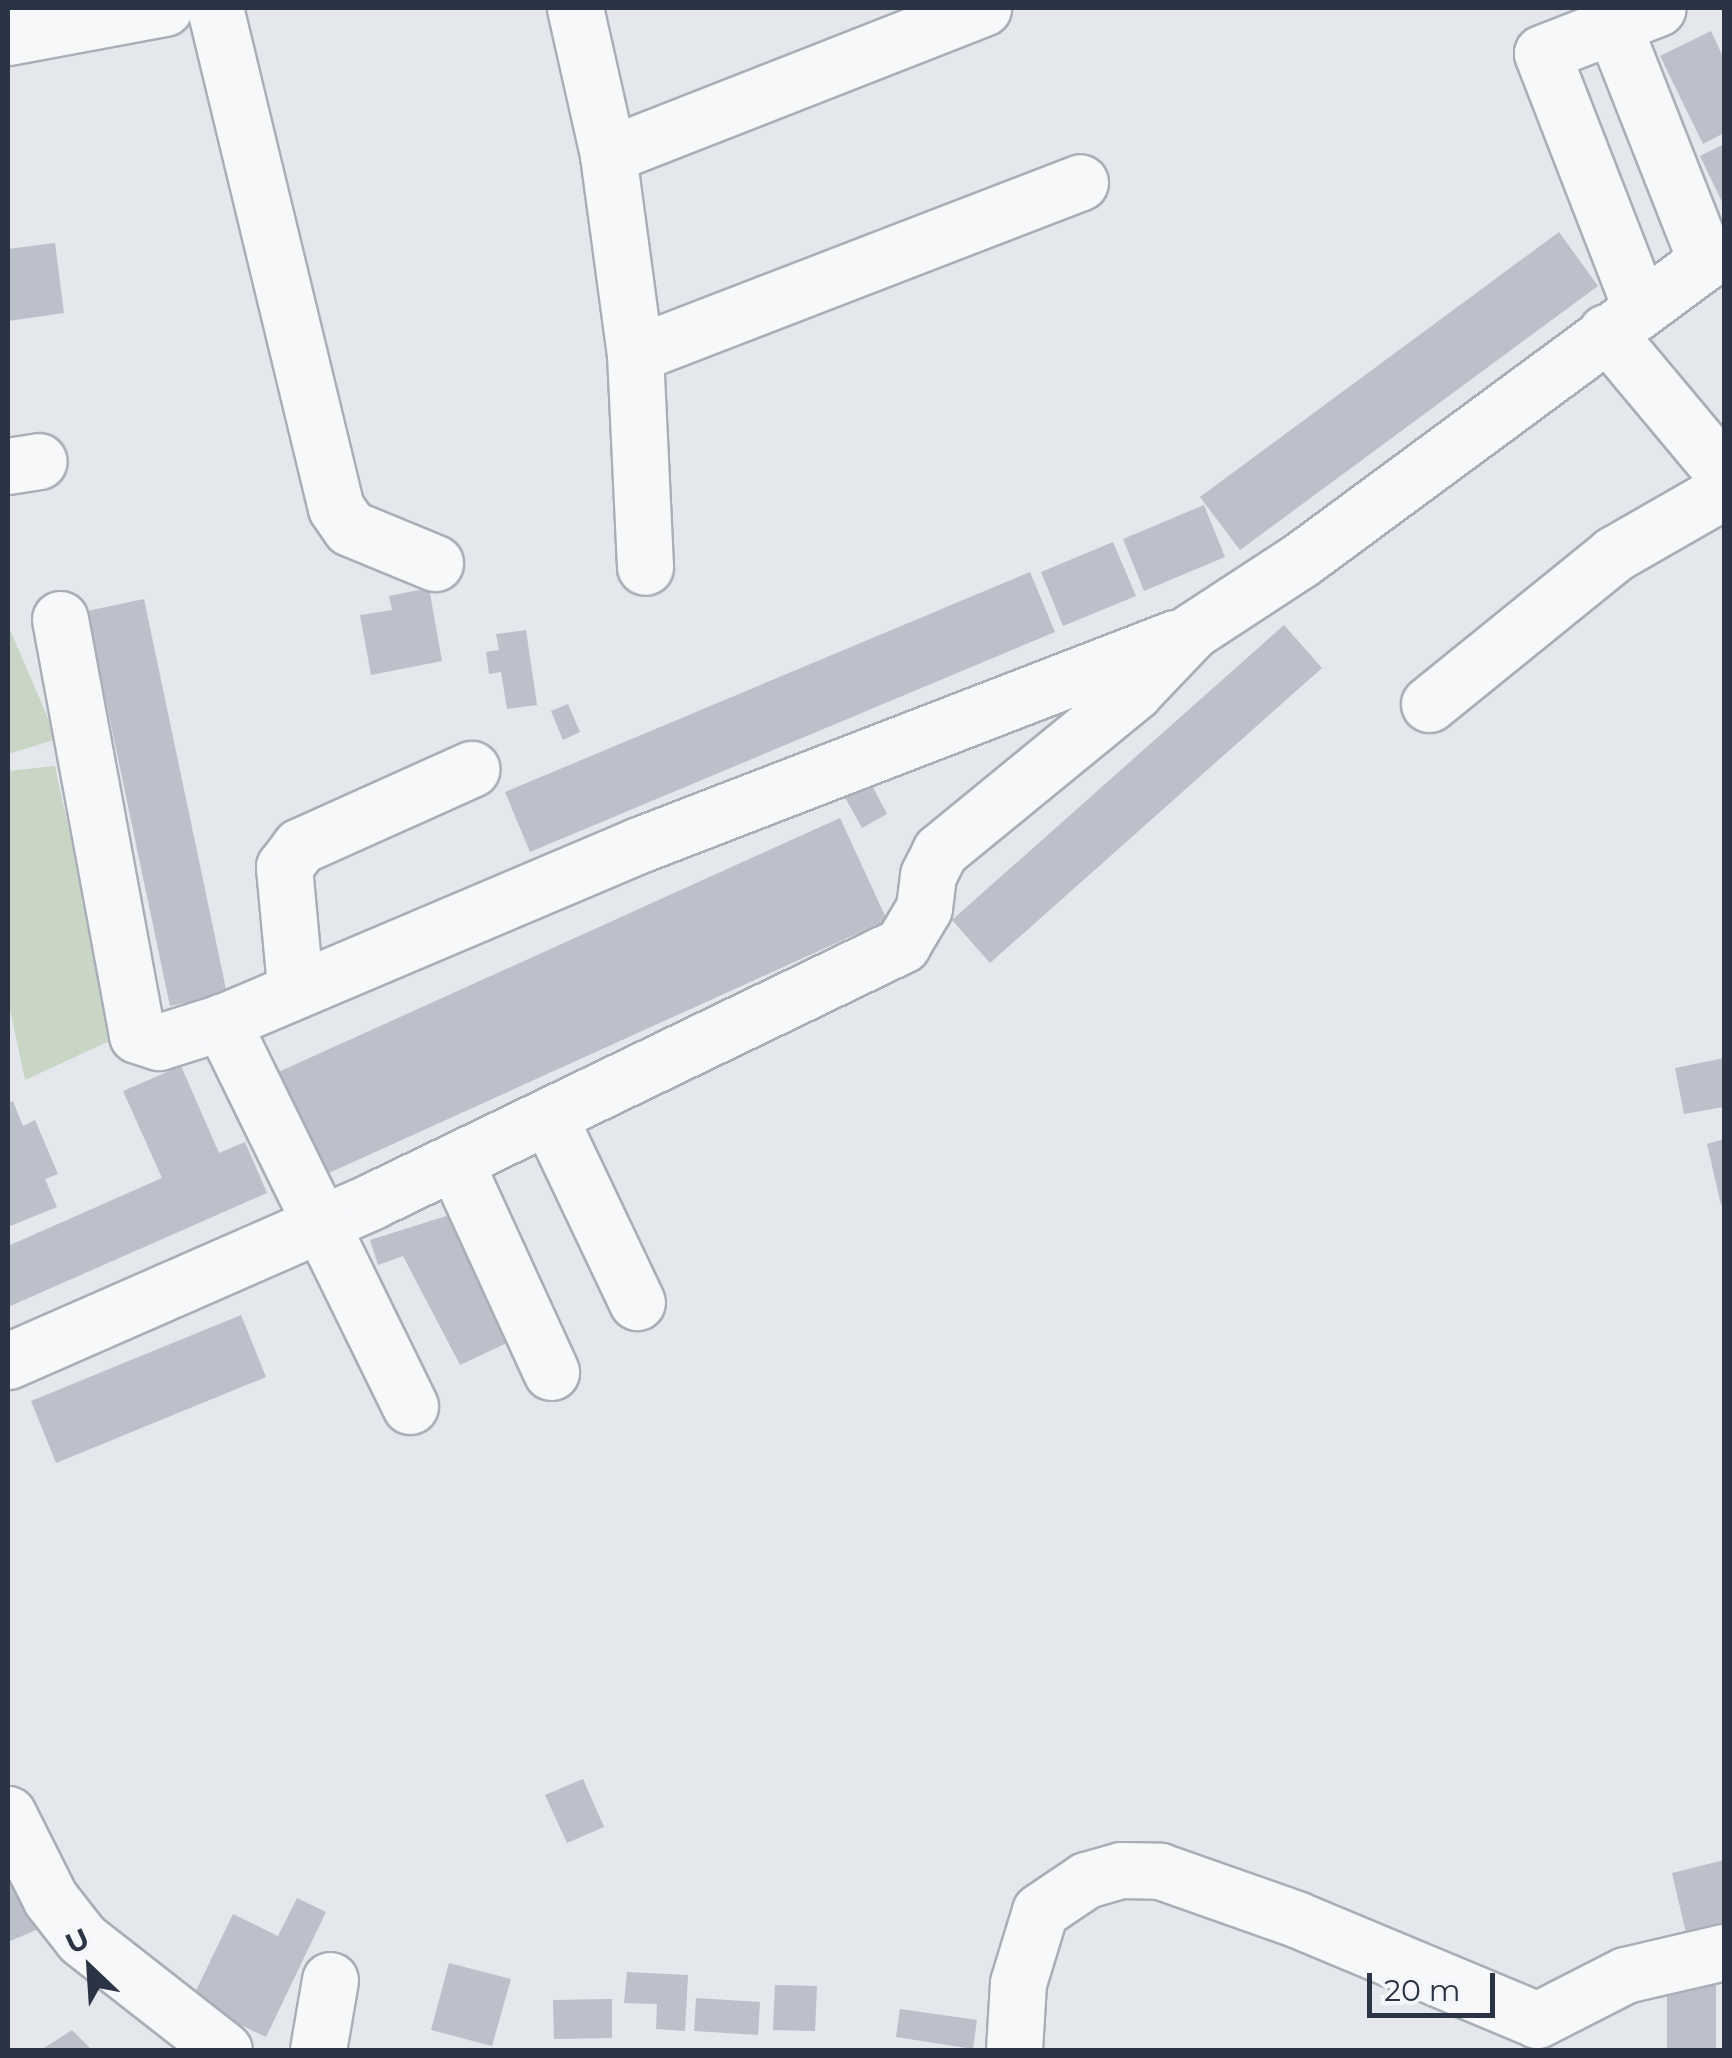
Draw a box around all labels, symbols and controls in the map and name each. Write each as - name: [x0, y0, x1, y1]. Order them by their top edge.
- north arrow: [40, 1918, 140, 2018]
- text: U: [60, 1921, 95, 1961]
- scale bar: [1372, 1953, 1500, 2015]
- text: 20 m: [1384, 1972, 1461, 2009]

